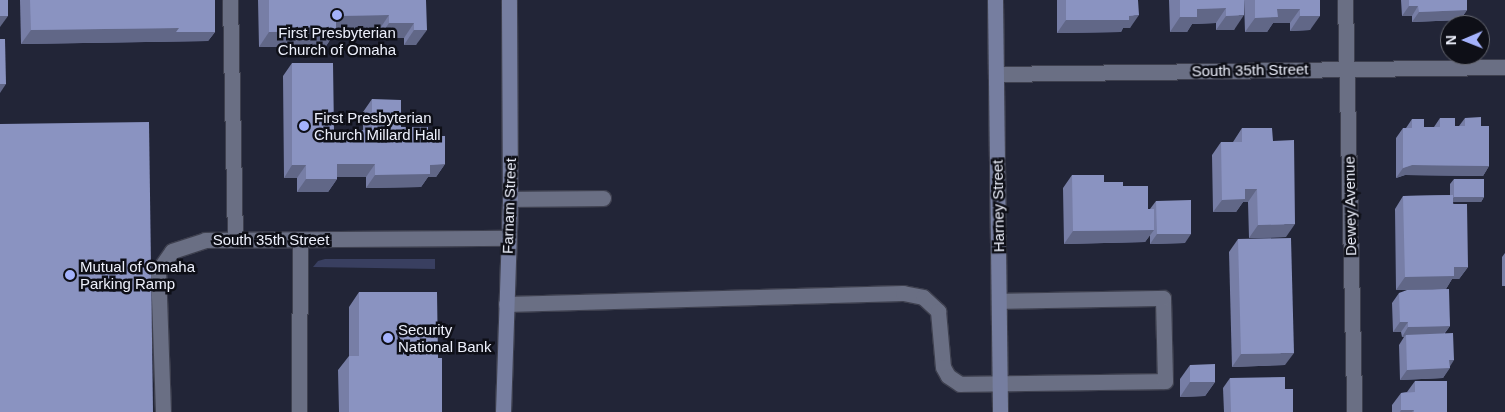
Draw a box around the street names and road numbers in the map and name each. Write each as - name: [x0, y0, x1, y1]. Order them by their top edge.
- street label: South 35th Street: [1191, 60, 1309, 80]
- street label: Dewey Avenue: [1340, 156, 1360, 256]
- street label: Farnam Street: [498, 158, 520, 254]
- street label: Harney Street: [988, 160, 1008, 252]
- street label: South 35th Street: [213, 231, 329, 249]

